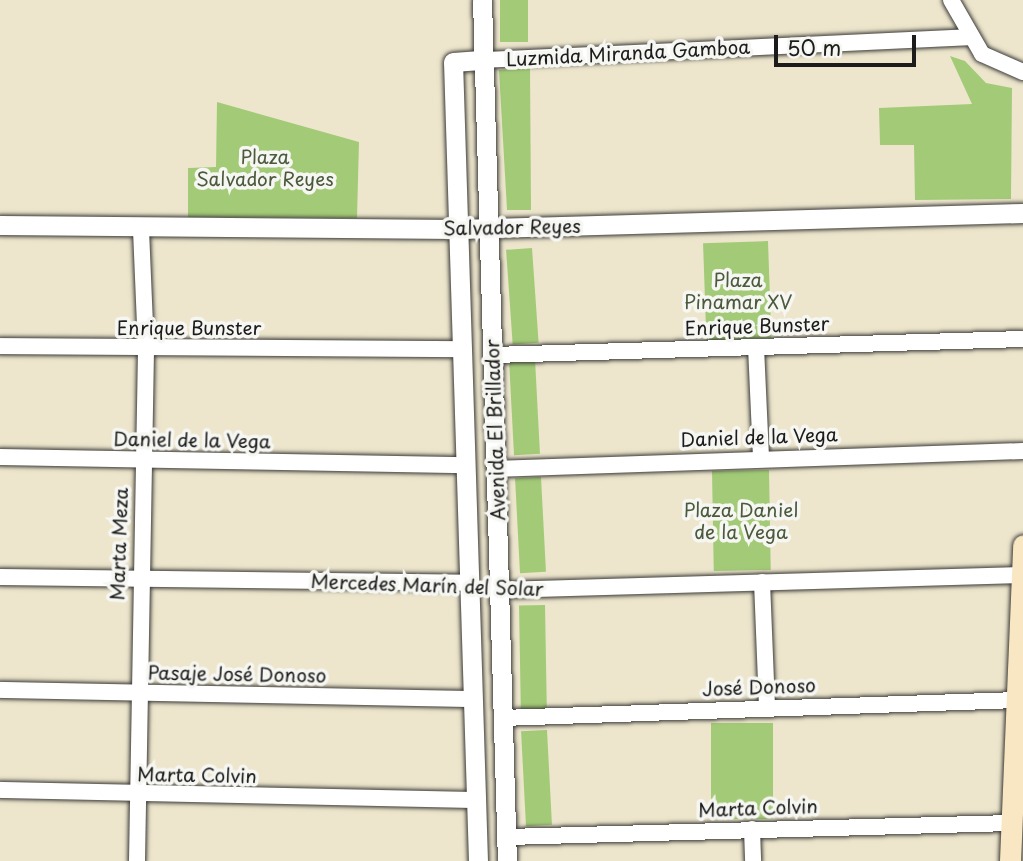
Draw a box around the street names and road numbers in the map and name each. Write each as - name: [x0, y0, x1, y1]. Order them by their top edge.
- street label: Luzmida Miranda Gamboa: [506, 35, 750, 71]
- street label: Salvador Reyes: [443, 214, 581, 240]
- street label: Enrique Bunster: [683, 312, 831, 340]
- street label: Enrique Bunster: [116, 317, 262, 339]
- street label: Avenida El Brillador: [480, 339, 510, 521]
- street label: Daniel de la Vega: [679, 423, 839, 451]
- street label: Daniel de la Vega: [112, 427, 272, 453]
- street label: Marta Meza: [106, 487, 132, 601]
- street label: Mercedes Marín del Solar: [310, 570, 544, 600]
- street label: Pasaje José Donoso: [148, 661, 326, 687]
- street label: José Donoso: [702, 674, 816, 700]
- street label: Marta Colvin: [137, 763, 257, 787]
- street label: Marta Colvin: [697, 795, 819, 821]

